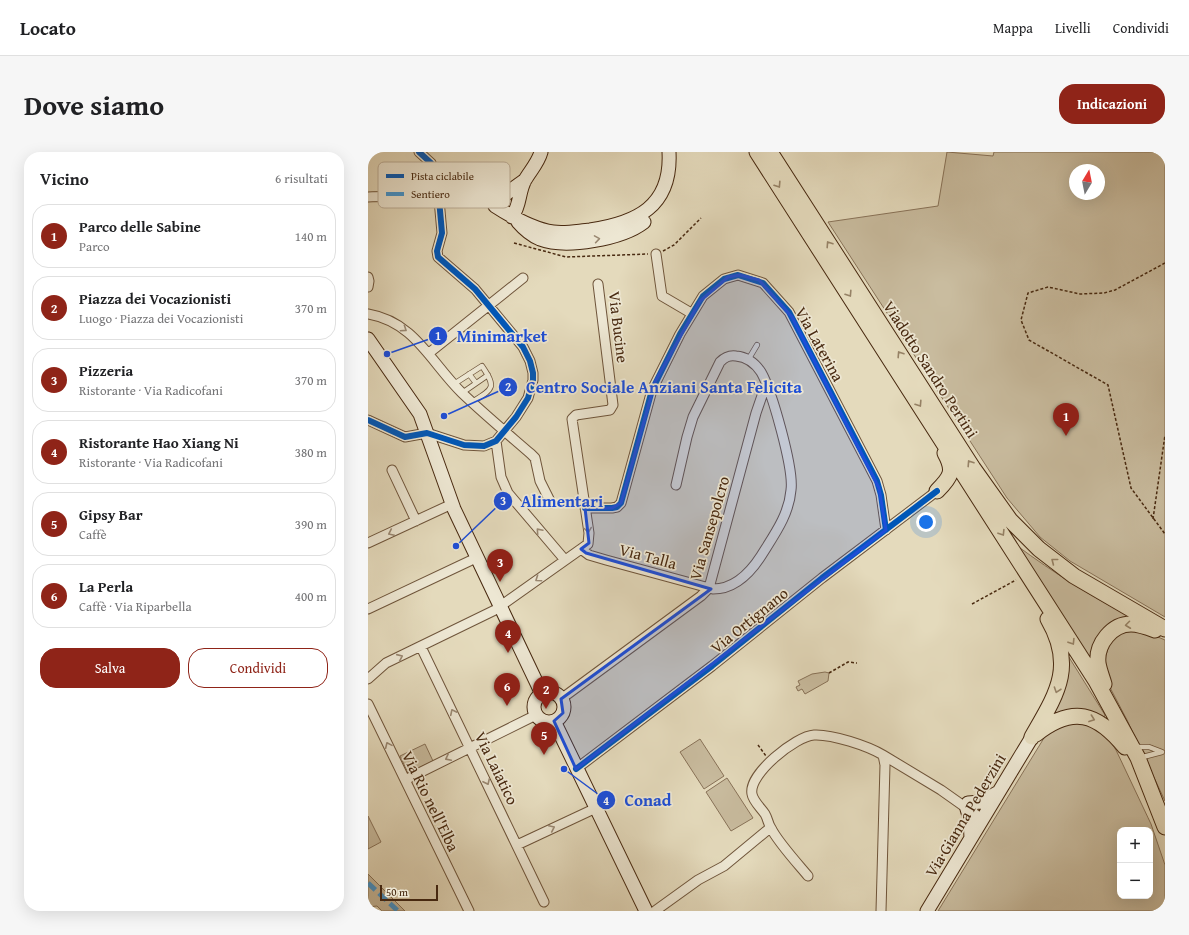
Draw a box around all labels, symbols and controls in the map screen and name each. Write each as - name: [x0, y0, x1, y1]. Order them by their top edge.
- text: Locato: [20, 14, 76, 42]
- text: Mappa: [993, 18, 1033, 38]
- text: Livelli: [1055, 18, 1091, 38]
- text: Condividi: [1113, 18, 1169, 38]
- text: Dove siamo: [24, 84, 164, 125]
- button: Indicazioni: [1059, 84, 1165, 124]
- legend: [378, 162, 510, 208]
- north arrow: [1069, 164, 1105, 200]
- text: Vicino: [40, 166, 89, 191]
- text: Pista ciclabile: [411, 168, 474, 184]
- text: 6 risultati: [275, 169, 328, 188]
- one-way arrow: [774, 181, 781, 188]
- text: Sentiero: [411, 186, 450, 202]
- text: Parco delle Sabine: [79, 216, 201, 237]
- text: 1: [51, 227, 57, 246]
- text: 140 m: [295, 227, 327, 246]
- one-way arrow: [594, 235, 600, 244]
- text: Parco: [79, 237, 110, 256]
- one-way arrow: [827, 241, 834, 248]
- text: Piazza dei Vocazionisti: [79, 288, 231, 309]
- street label: Via Bucine: [603, 290, 635, 364]
- one-way arrow: [844, 290, 852, 297]
- street label: Viadotto Sandro Pertini: [878, 296, 985, 443]
- text: 2: [51, 299, 57, 318]
- text: 370 m: [295, 299, 327, 318]
- street label: Via Laterina: [790, 302, 851, 386]
- text: Luogo · Piazza dei Vocazionisti: [79, 309, 243, 328]
- callout: Minimarket: [428, 322, 555, 351]
- text: Minimarket: [457, 323, 548, 348]
- one-way arrow: [399, 324, 406, 331]
- text: 1: [435, 327, 441, 344]
- one-way arrow: [897, 351, 904, 358]
- text: Pizzeria: [79, 360, 133, 381]
- text: 3: [51, 371, 57, 390]
- text: 370 m: [295, 371, 327, 390]
- callout: Centro Sociale Anziani Santa Felicita: [498, 372, 809, 401]
- text: Centro Sociale Anziani Santa Felicita: [526, 374, 802, 399]
- text: 2: [505, 378, 511, 395]
- text: Ristorante · Via Radicofani: [79, 381, 223, 400]
- one-way arrow: [914, 399, 921, 406]
- pin: 1: [1053, 403, 1079, 436]
- text: Ristorante Hao Xiang Ni: [79, 432, 239, 453]
- text: 4: [51, 443, 57, 462]
- text: 380 m: [295, 443, 327, 462]
- text: Ristorante · Via Radicofani: [79, 453, 223, 472]
- one-way arrow: [967, 460, 975, 467]
- street label: Via Sansepolcro: [683, 473, 735, 583]
- callout: Alimentari: [493, 486, 611, 515]
- text: Alimentari: [521, 488, 603, 513]
- text: 3: [500, 492, 506, 509]
- text: Gipsy Bar: [79, 504, 143, 525]
- your location: [916, 512, 936, 532]
- text: 5: [51, 515, 57, 534]
- text: 390 m: [295, 515, 327, 534]
- text: Caffè: [79, 525, 107, 544]
- one-way arrow: [583, 527, 592, 533]
- one-way arrow: [388, 528, 395, 536]
- one-way arrow: [537, 528, 544, 536]
- one-way arrow: [997, 529, 1005, 536]
- street label: Via Talla: [617, 537, 680, 575]
- pin: 3: [487, 549, 513, 582]
- one-way arrow: [1051, 559, 1058, 566]
- one-way arrow: [535, 574, 542, 582]
- text: La Perla: [79, 576, 133, 597]
- street label: Via Ortignano: [705, 581, 793, 659]
- text: 6: [51, 587, 57, 606]
- text: 400 m: [295, 587, 327, 606]
- text: Caffè · Via Riparbella: [79, 597, 192, 616]
- pin: 4: [495, 620, 521, 653]
- one-way arrow: [1125, 620, 1131, 629]
- one-way arrow: [1067, 638, 1075, 645]
- button: Salva: [40, 648, 180, 688]
- button: Condividi: [188, 648, 328, 688]
- one-way arrow: [395, 654, 403, 662]
- pin: 6: [494, 673, 520, 706]
- pin: 2: [533, 676, 559, 709]
- one-way arrow: [1053, 686, 1062, 693]
- one-way arrow: [450, 708, 458, 716]
- one-way arrow: [1089, 714, 1096, 723]
- pin: 5: [531, 722, 557, 755]
- street label: Via Laiatico: [469, 727, 525, 809]
- one-way arrow: [385, 742, 393, 749]
- street label: Via Rio nell'Elba: [396, 747, 466, 856]
- street label: Via Gianna Pederzini: [919, 748, 1012, 881]
- one-way arrow: [445, 753, 452, 761]
- one-way arrow: [482, 778, 490, 785]
- callout: Conad: [596, 786, 679, 815]
- text: Conad: [624, 787, 672, 812]
- text: 4: [603, 792, 609, 809]
- one-way arrow: [548, 825, 556, 833]
- map controls: [1117, 827, 1153, 899]
- button: +: [1117, 827, 1153, 863]
- button: −: [1117, 863, 1153, 899]
- scale bar: [380, 883, 438, 902]
- text: 50 m: [386, 884, 408, 900]

